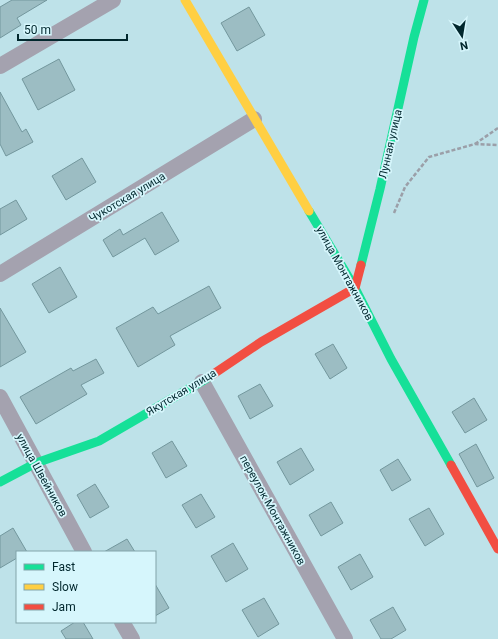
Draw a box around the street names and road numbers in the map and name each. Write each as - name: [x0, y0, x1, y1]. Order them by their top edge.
- street label: Лунная улица: [376, 108, 405, 180]
- street label: Чукотская улица: [87, 170, 168, 225]
- street label: улица Монтажников: [313, 224, 376, 323]
- street label: Якутская улица: [144, 366, 219, 419]
- street label: улица Швейников: [13, 431, 70, 519]
- street label: переулок Монтажников: [237, 453, 308, 567]

